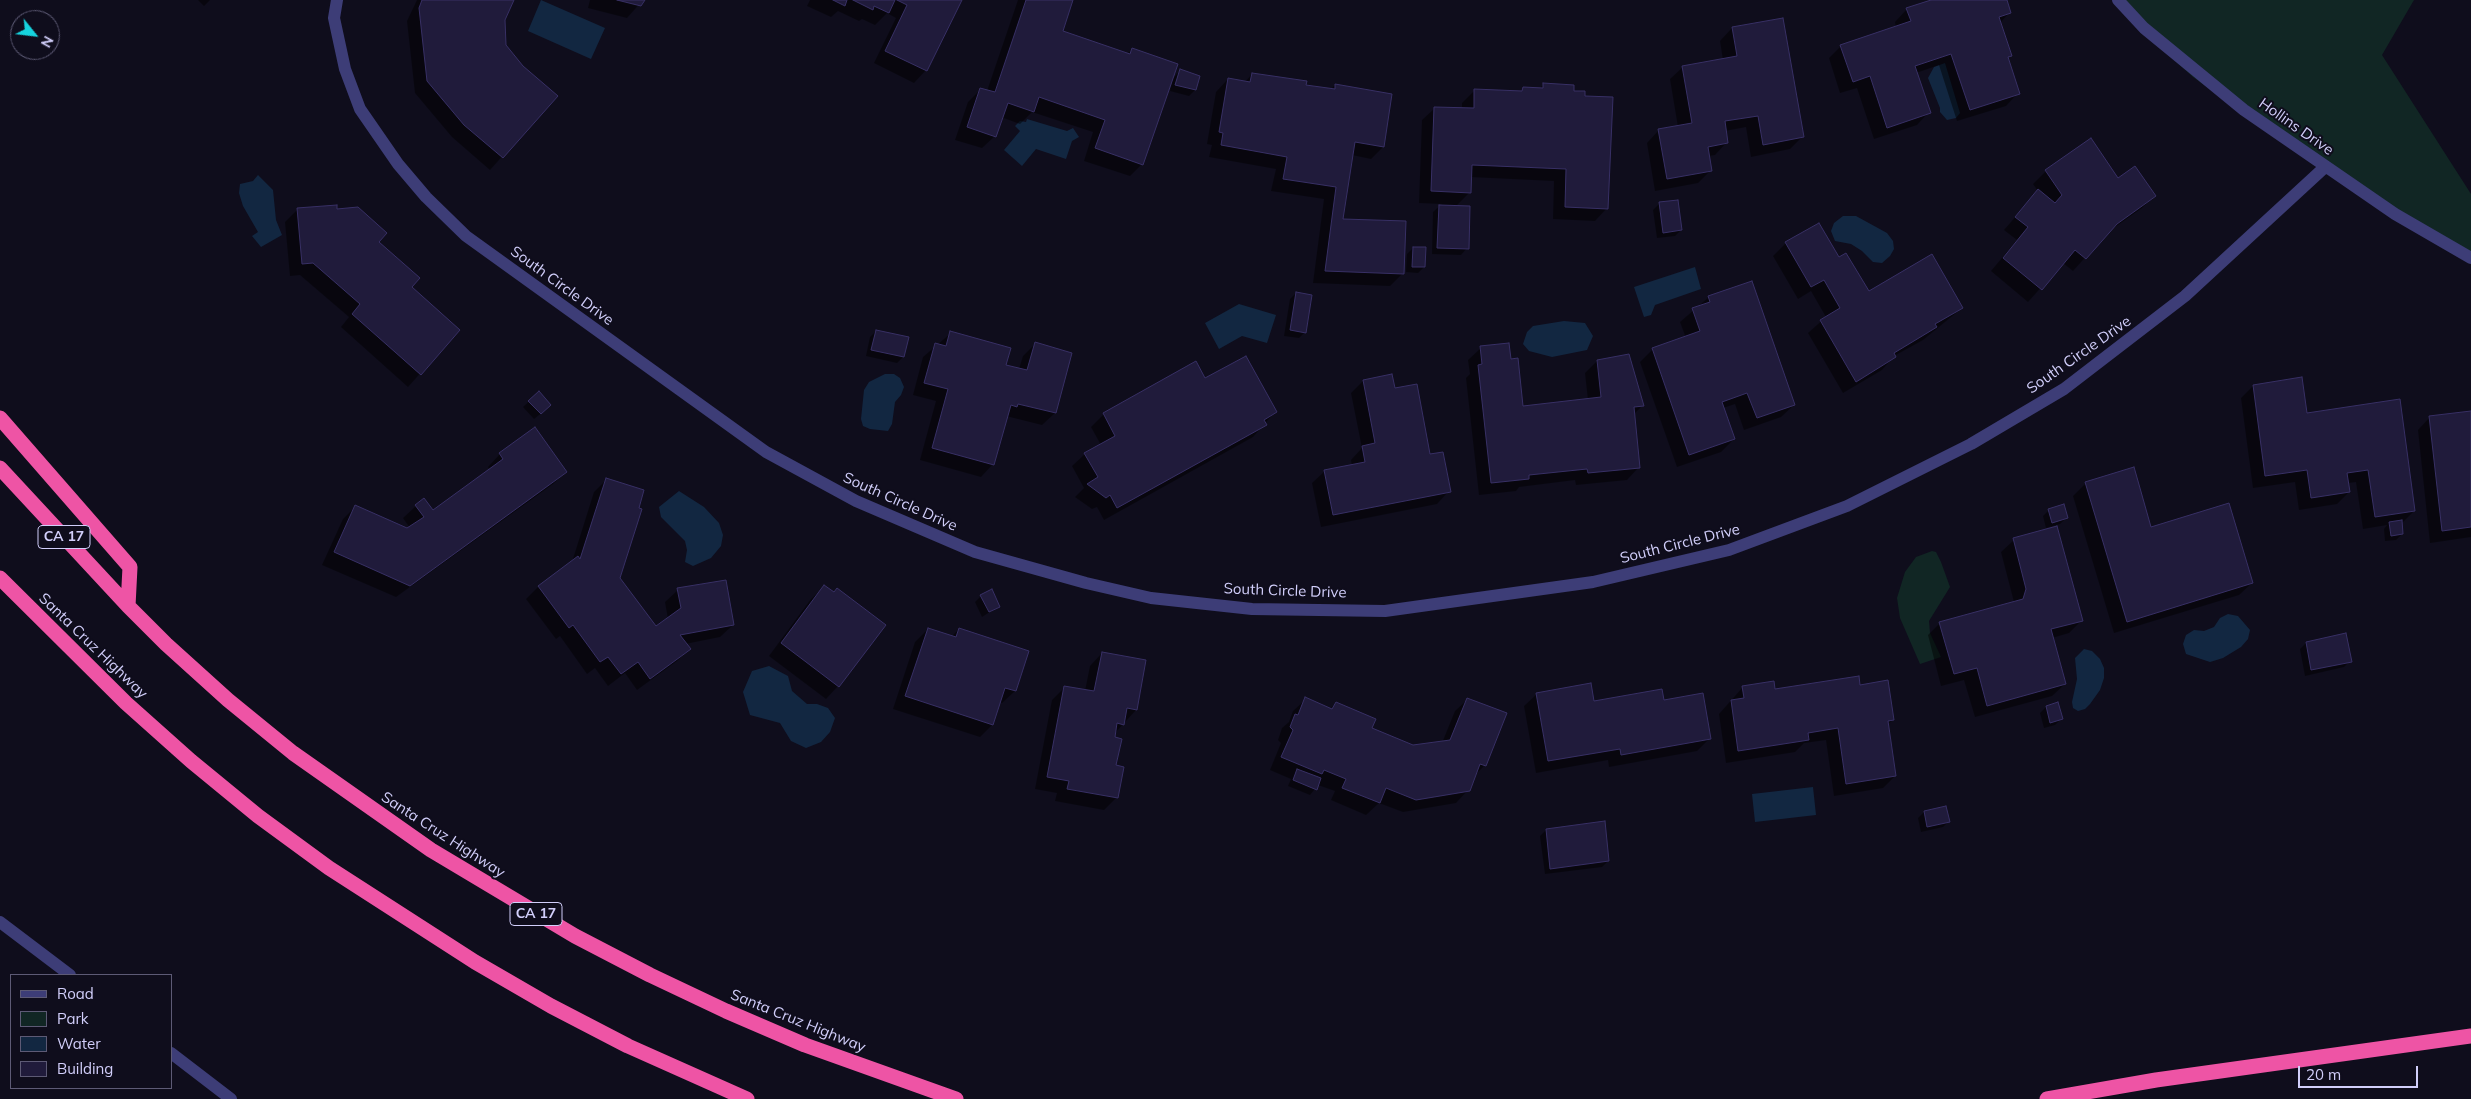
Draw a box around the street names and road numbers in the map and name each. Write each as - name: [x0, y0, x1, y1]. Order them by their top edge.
- street label: Hollins Drive: [2255, 95, 2337, 159]
- street label: South Circle Drive: [507, 243, 617, 329]
- street label: South Circle Drive: [2023, 312, 2135, 398]
- street label: South Circle Drive: [840, 469, 960, 535]
- street label: South Circle Drive: [1618, 520, 1742, 568]
- road number: CA 17: [38, 526, 90, 548]
- street label: South Circle Drive: [1223, 580, 1347, 602]
- street label: Santa Cruz Highway: [35, 590, 151, 702]
- street label: Santa Cruz Highway: [378, 788, 508, 882]
- road number: CA 17: [510, 902, 562, 926]
- street label: Santa Cruz Highway: [728, 986, 868, 1056]

